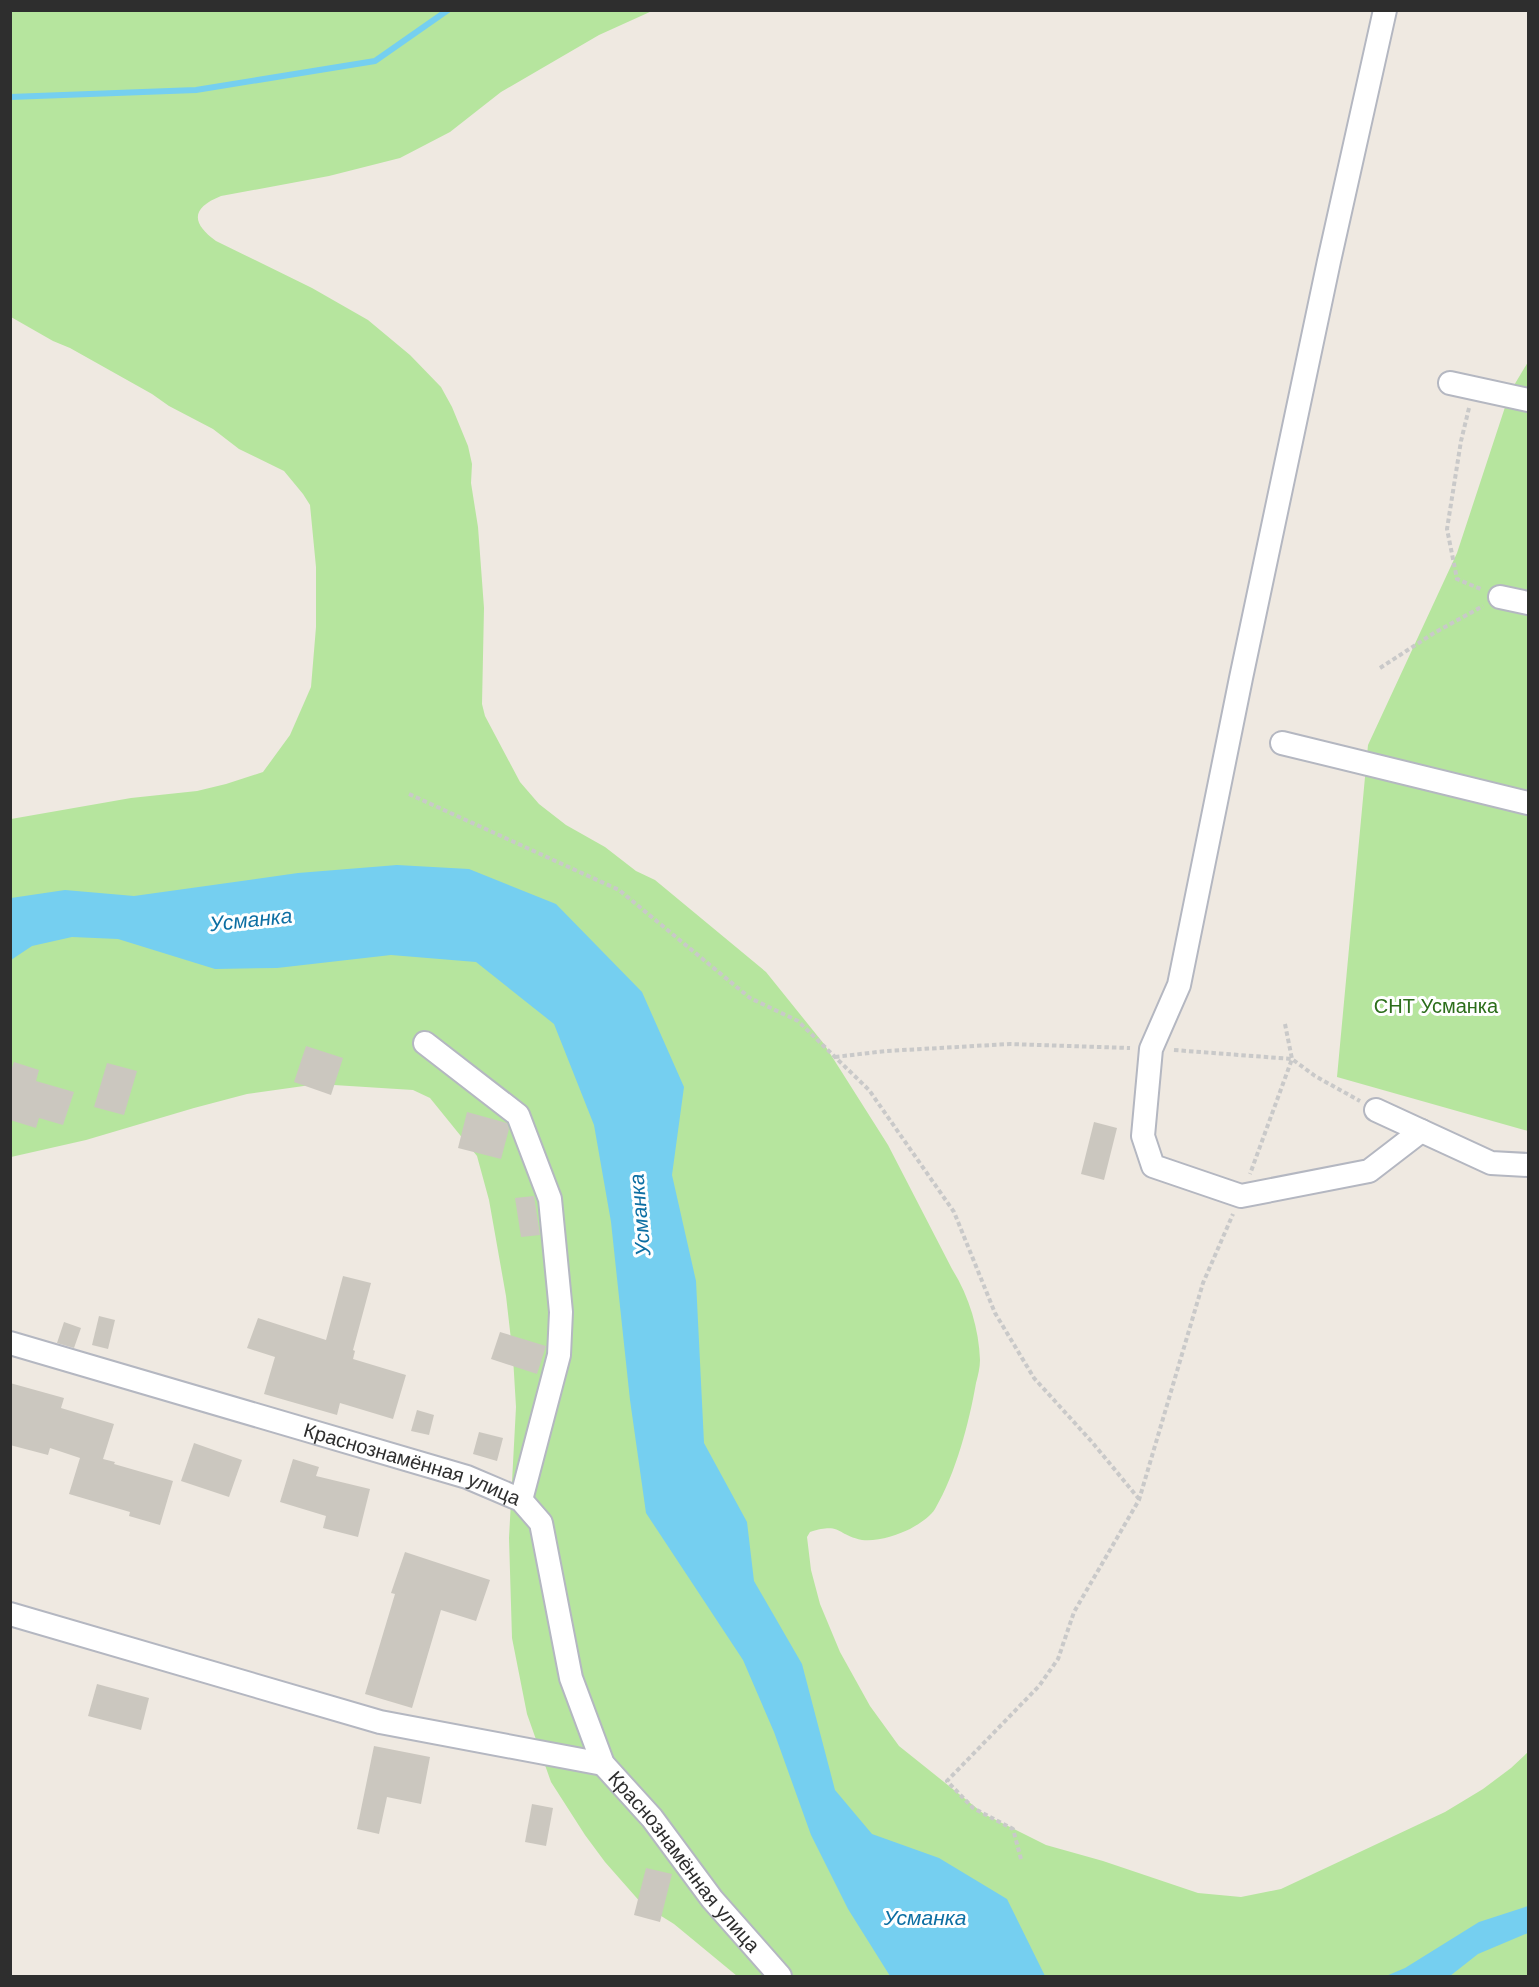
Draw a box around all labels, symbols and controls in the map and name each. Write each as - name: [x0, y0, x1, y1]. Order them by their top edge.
- water label: Усманка: [208, 904, 293, 935]
- park label: СНТ Усманка: [1374, 995, 1499, 1017]
- water label: Усманка: [624, 1173, 655, 1258]
- street label: Краснознамённая улица: [301, 1419, 525, 1510]
- street label: Краснознамённая улица: [604, 1767, 765, 1957]
- water label: Усманка: [883, 1906, 966, 1929]

